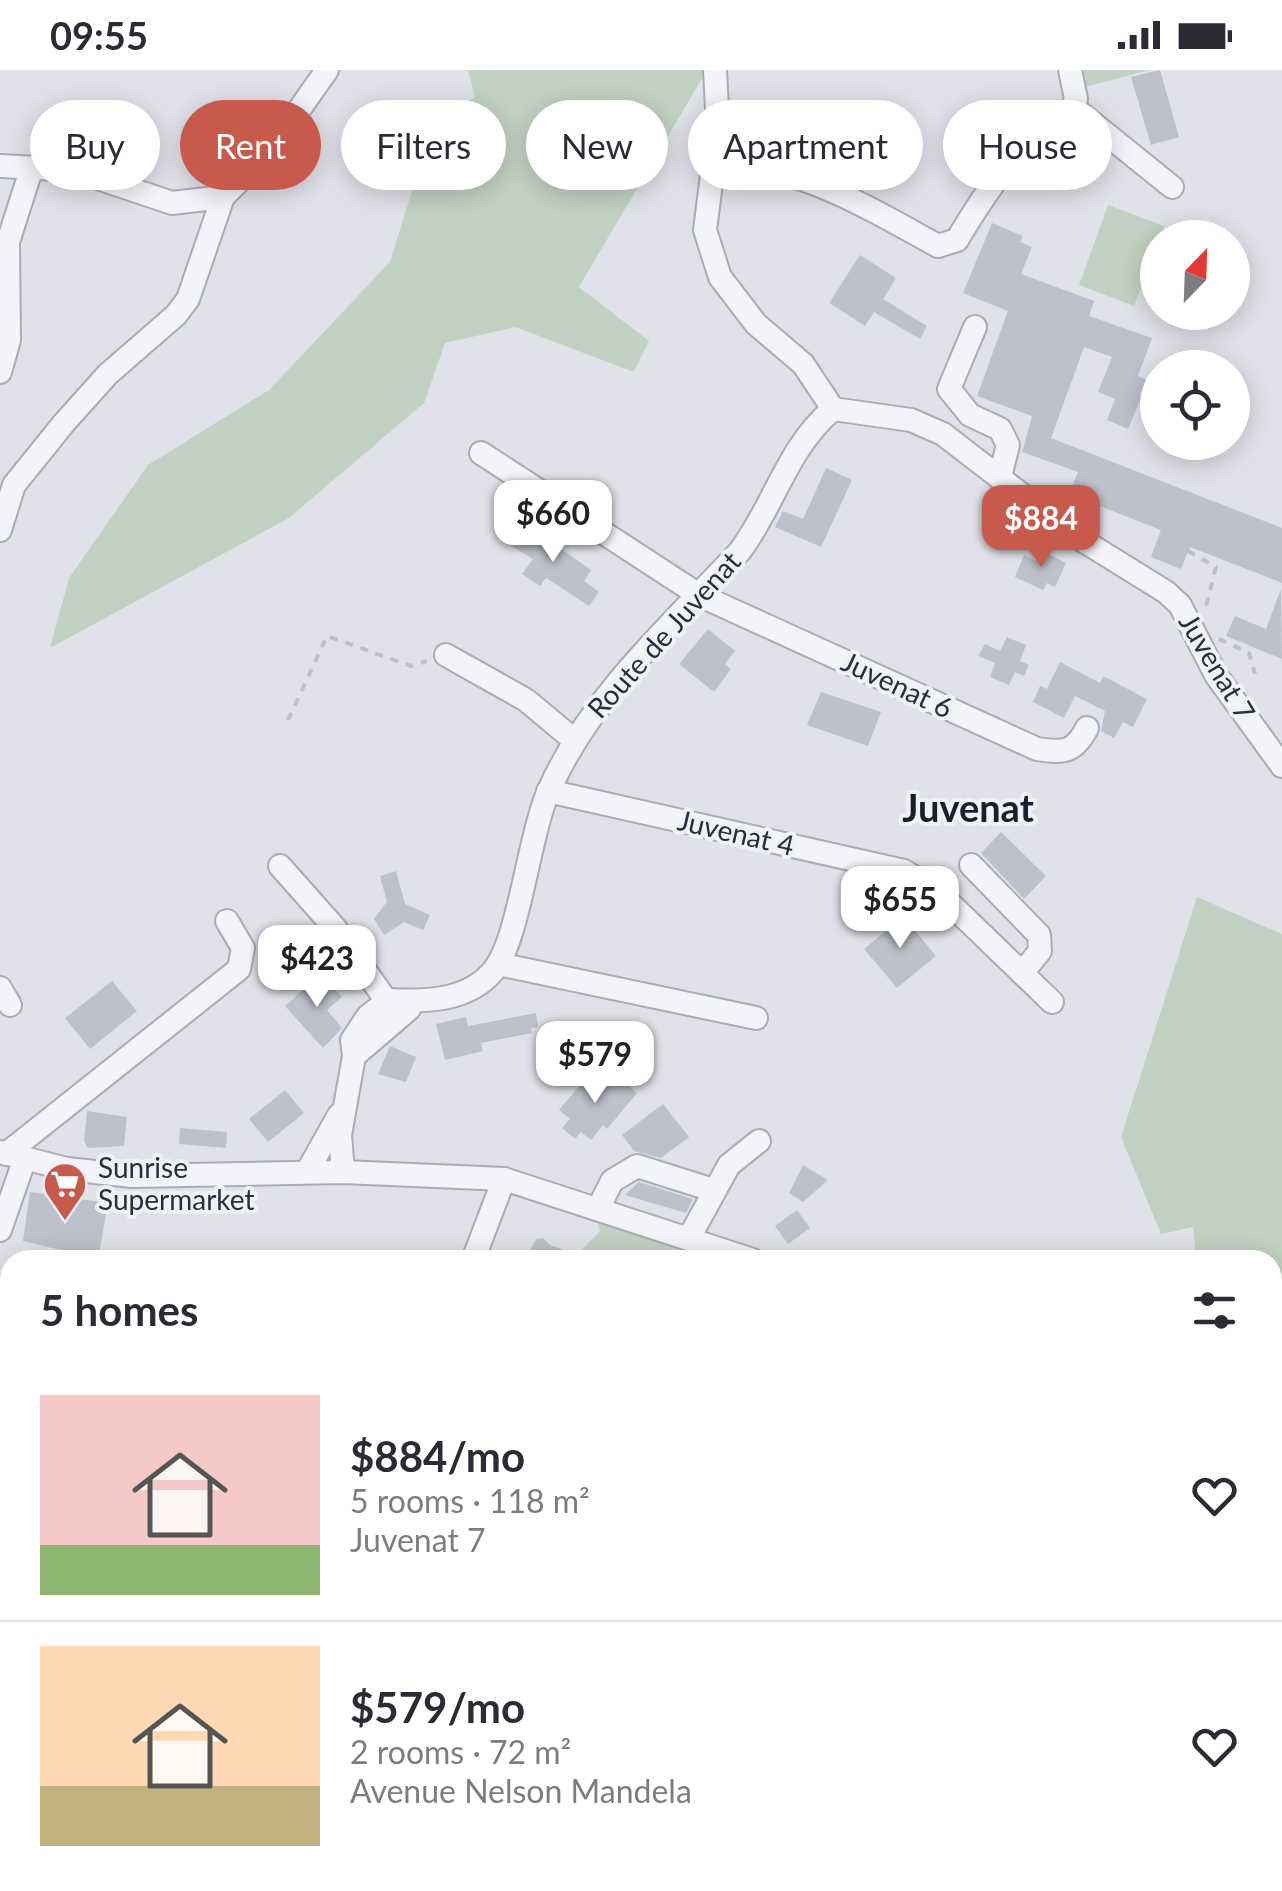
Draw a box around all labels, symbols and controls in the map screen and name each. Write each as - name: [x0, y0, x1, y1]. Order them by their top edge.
- text: 09:55: [50, 12, 148, 58]
- chip: Buy: [30, 100, 160, 190]
- chip: Rent: [180, 100, 321, 190]
- chip: Filters: [341, 100, 506, 190]
- chip: New: [526, 100, 668, 190]
- chip: Apartment: [688, 100, 923, 190]
- chip: House: [943, 100, 1112, 190]
- north arrow: [1140, 220, 1250, 330]
- map controls: [1140, 220, 1250, 460]
- button: locate: [1140, 350, 1250, 460]
- pin: $660: [494, 480, 612, 565]
- pin: $884: [982, 485, 1100, 570]
- text: $660: [516, 493, 590, 532]
- text: $884: [1004, 498, 1078, 537]
- street label: Route de Juvenat: [580, 544, 747, 725]
- street label: Juvenat 7: [1173, 607, 1263, 726]
- street label: Juvenat 6: [836, 644, 958, 725]
- district label: Juvenat: [902, 784, 1034, 830]
- street label: Juvenat 4: [675, 802, 798, 862]
- pin: $655: [841, 866, 959, 951]
- text: $655: [863, 879, 937, 918]
- pin: $423: [258, 925, 376, 1010]
- text: $423: [280, 938, 354, 977]
- pin: $579: [536, 1021, 654, 1106]
- text: $579: [558, 1034, 632, 1073]
- place label: Sunrise Supermarket: [98, 1150, 254, 1216]
- supermarket icon: Sunrise Supermarket: [42, 1161, 88, 1222]
- icon: filters: [1187, 1283, 1242, 1338]
- text: 5 homes: [40, 1285, 198, 1335]
- text: $884/mo: [350, 1431, 525, 1481]
- icon: home: [120, 1435, 240, 1555]
- icon: heart: [1187, 1468, 1242, 1523]
- text: 5 rooms · 118 m²: [350, 1481, 590, 1520]
- text: Juvenat 7: [350, 1520, 486, 1559]
- text: $579/mo: [350, 1682, 525, 1732]
- icon: home: [120, 1686, 240, 1806]
- icon: heart: [1187, 1719, 1242, 1774]
- text: 2 rooms · 72 m²: [350, 1732, 571, 1771]
- text: Avenue Nelson Mandela: [350, 1771, 692, 1810]

